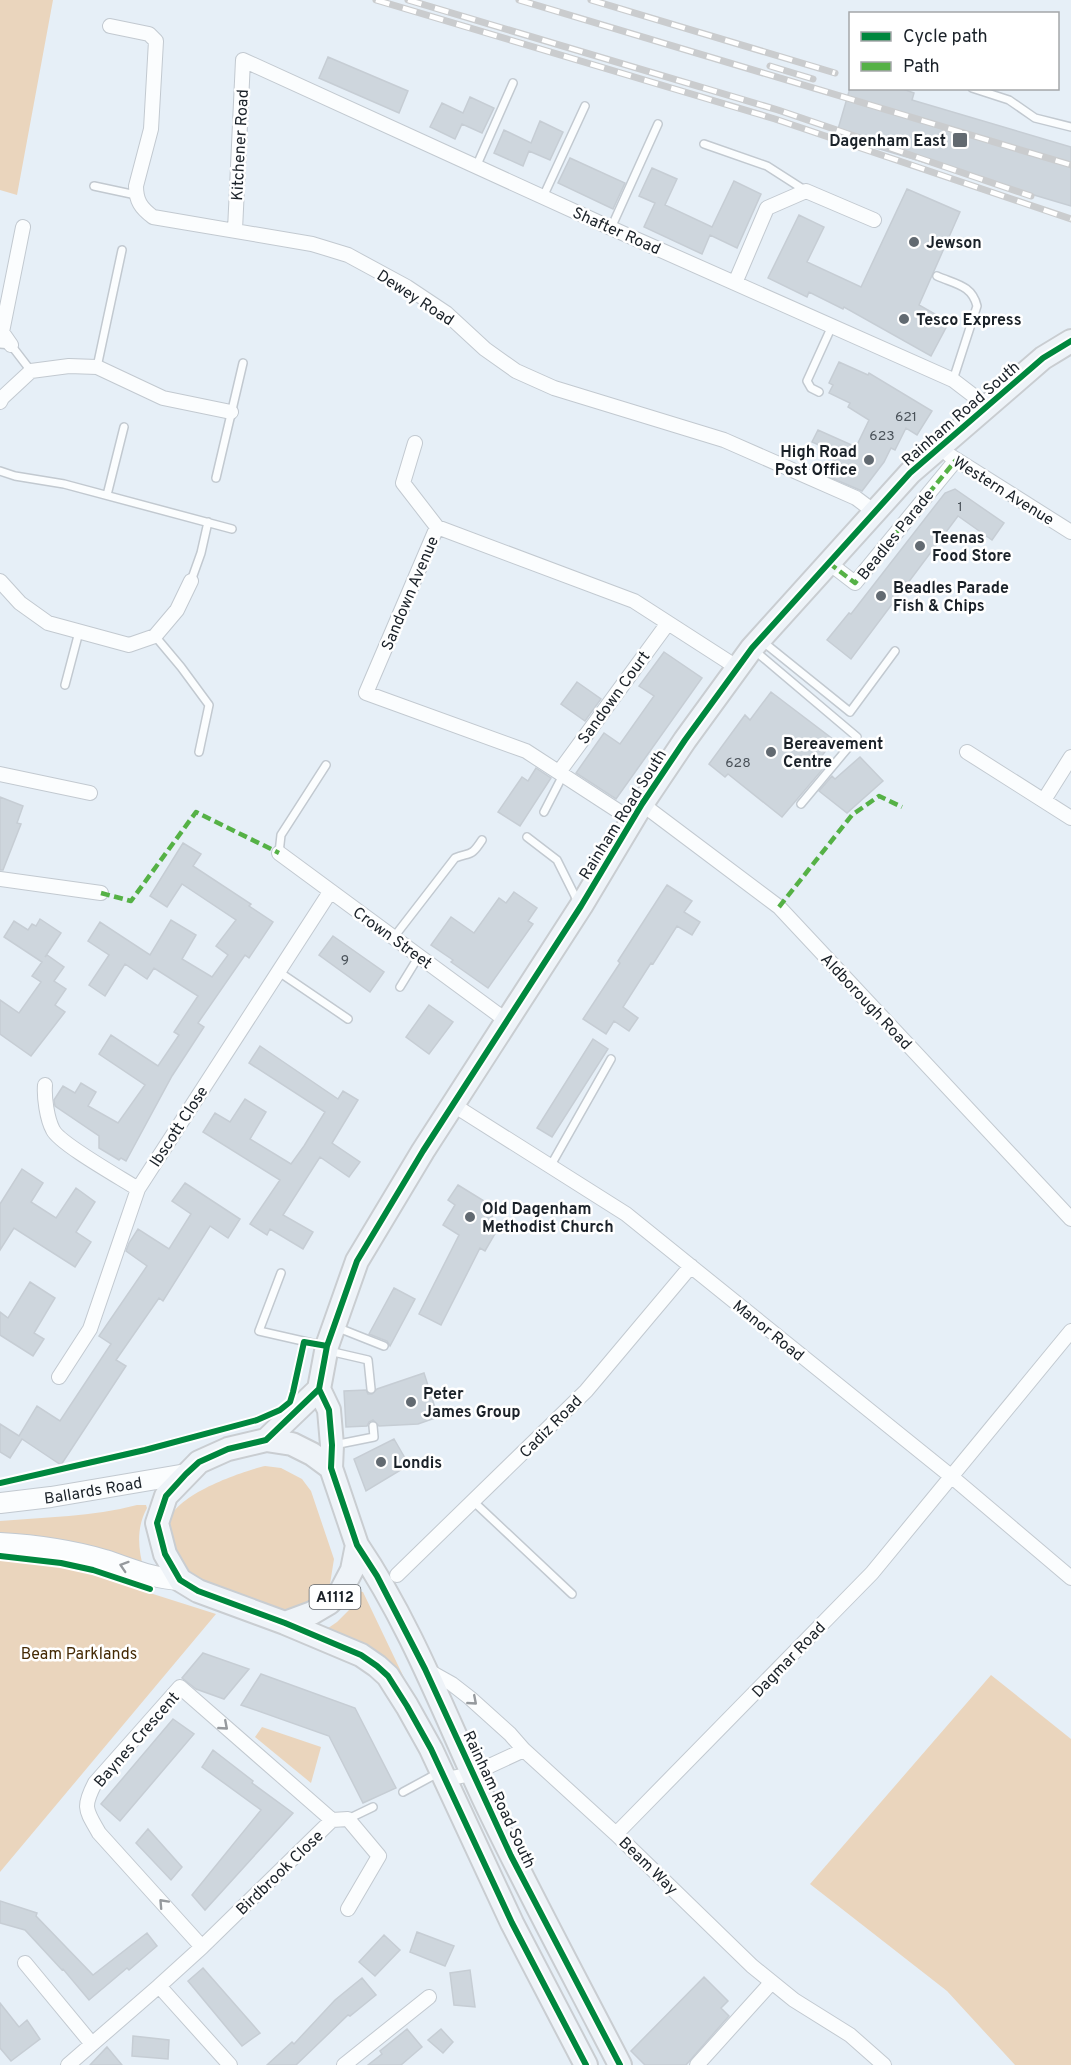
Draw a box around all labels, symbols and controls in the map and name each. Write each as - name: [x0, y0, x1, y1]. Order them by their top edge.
- legend: [849, 12, 1059, 90]
- text: Cycle path: [903, 26, 988, 49]
- text: Path: [903, 56, 940, 79]
- street label: Kitchener Road: [228, 89, 254, 201]
- marker: Dagenham East: [951, 131, 969, 149]
- place label: Dagenham East: [829, 132, 946, 152]
- street label: Shafter Road: [569, 204, 663, 260]
- place label: Jewson: [926, 234, 982, 254]
- marker: Jewson: [907, 235, 921, 249]
- street label: Dewey Road: [373, 266, 457, 331]
- place label: Tesco Express: [916, 311, 1022, 331]
- marker: Tesco Express: [897, 312, 911, 326]
- street label: Rainham Road South: [898, 358, 1024, 471]
- house number: 621: [895, 409, 917, 426]
- house number: 623: [869, 428, 895, 445]
- place label: High Road Post Office: [775, 443, 857, 481]
- marker: High Road Post Office: [862, 453, 876, 467]
- street label: Western Avenue: [949, 453, 1057, 531]
- street label: Beadles Parade: [854, 486, 939, 585]
- house number: 1: [957, 499, 963, 516]
- place label: Teenas Food Store: [932, 529, 1012, 567]
- street label: Sandown Avenue: [378, 534, 444, 654]
- marker: Teenas Food Store: [913, 539, 927, 553]
- place label: Beadles Parade Fish & Chips: [893, 579, 1009, 617]
- marker: Beadles Parade Fish & Chips: [874, 589, 888, 603]
- street label: Sandown Court: [574, 648, 655, 749]
- place label: Bereavement Centre: [783, 735, 883, 773]
- marker: Bereavement Centre: [764, 745, 778, 759]
- street label: Rainham Road South: [576, 746, 672, 884]
- house number: 628: [725, 755, 751, 772]
- street label: Crown Street: [348, 903, 435, 974]
- street label: Aldborough Road: [816, 950, 915, 1055]
- house number: 9: [341, 952, 349, 969]
- street label: Ibscott Close: [146, 1083, 213, 1171]
- place label: Old Dagenham Methodist Church: [482, 1200, 614, 1238]
- marker: Old Dagenham Methodist Church: [463, 1210, 477, 1224]
- street label: Manor Road: [728, 1297, 808, 1366]
- place label: Peter James Group: [423, 1385, 521, 1423]
- street label: Cadiz Road: [516, 1392, 587, 1463]
- marker: Peter James Group: [404, 1395, 418, 1409]
- place label: Londis: [393, 1454, 442, 1474]
- marker: Londis: [374, 1455, 388, 1469]
- street label: Ballards Road: [43, 1474, 144, 1510]
- one-way arrow: [119, 1561, 130, 1573]
- road number: A1112: [310, 1585, 360, 1609]
- street label: Dagmar Road: [748, 1618, 831, 1702]
- park label: Beam Parklands: [21, 1645, 137, 1665]
- street label: Baynes Crescent: [91, 1688, 185, 1792]
- one-way arrow: [466, 1694, 477, 1705]
- one-way arrow: [218, 1719, 228, 1730]
- street label: Rainham Road South: [457, 1728, 539, 1872]
- street label: Birdbrook Close: [233, 1827, 328, 1920]
- street label: Beam Way: [614, 1833, 681, 1900]
- one-way arrow: [159, 1900, 170, 1910]

